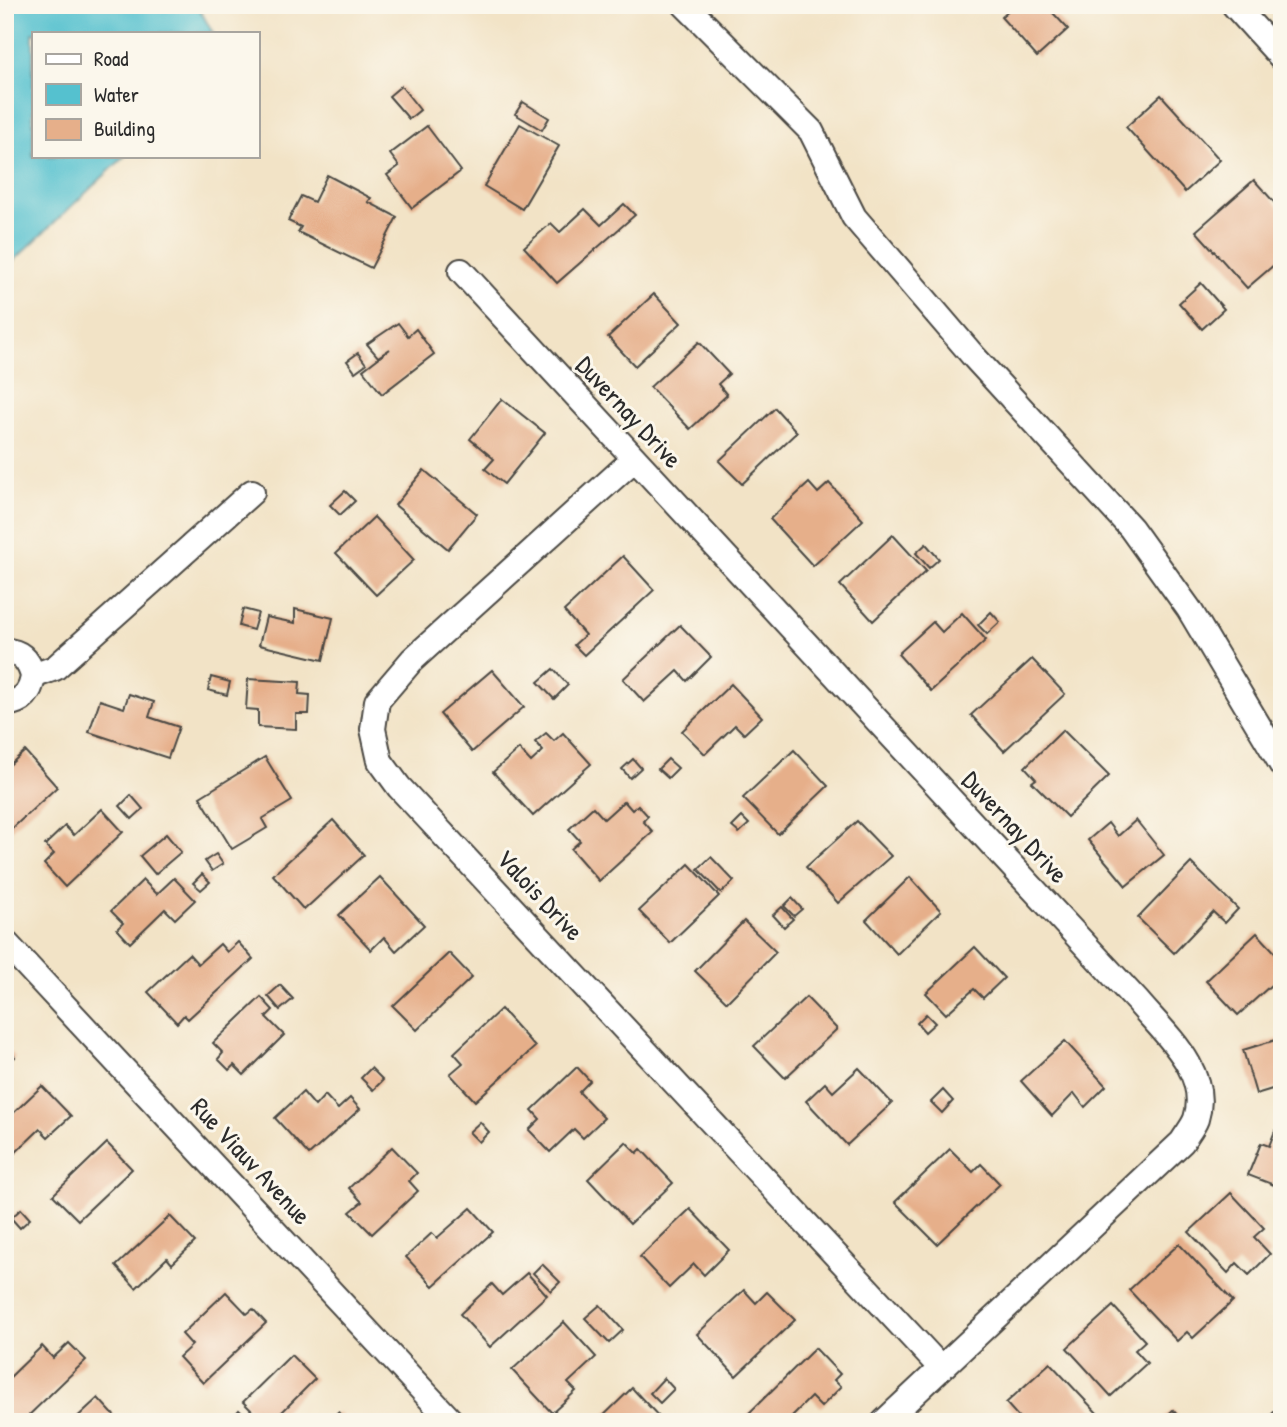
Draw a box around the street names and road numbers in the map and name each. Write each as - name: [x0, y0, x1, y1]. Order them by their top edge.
- street label: Duvernay Drive: [568, 348, 690, 475]
- street label: Duvernay Drive: [954, 763, 1076, 890]
- street label: Valois Drive: [489, 841, 592, 948]
- street label: Rue Viauv Avenue: [183, 1090, 319, 1232]

